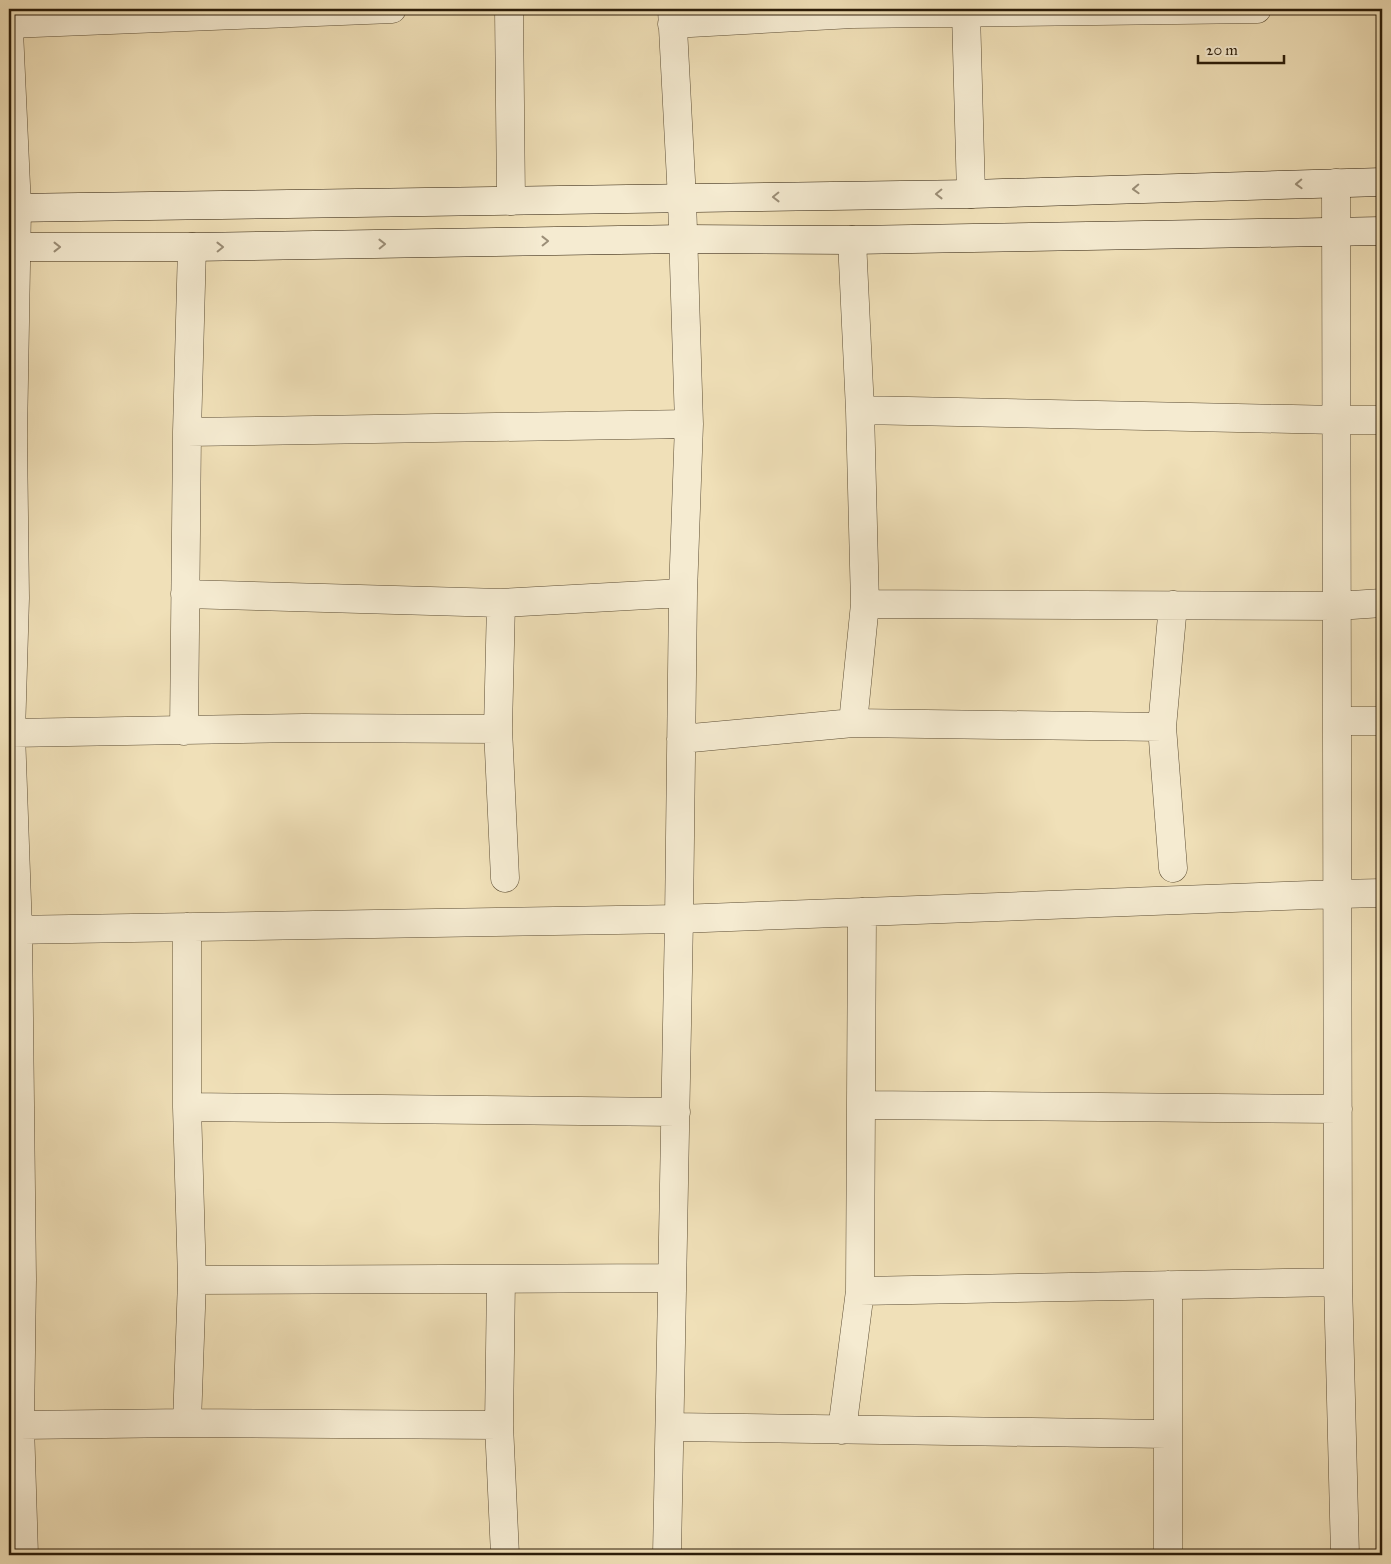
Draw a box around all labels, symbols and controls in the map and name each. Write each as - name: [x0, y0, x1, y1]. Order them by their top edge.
- scale bar: [1198, 32, 1285, 64]
- text: 20 m: [1206, 41, 1238, 59]
- one-way arrow: [1294, 179, 1302, 189]
- one-way arrow: [1132, 184, 1140, 194]
- one-way arrow: [934, 189, 942, 200]
- one-way arrow: [772, 192, 780, 203]
- one-way arrow: [542, 236, 549, 246]
- one-way arrow: [379, 239, 387, 249]
- one-way arrow: [54, 242, 62, 252]
- one-way arrow: [216, 242, 224, 252]

